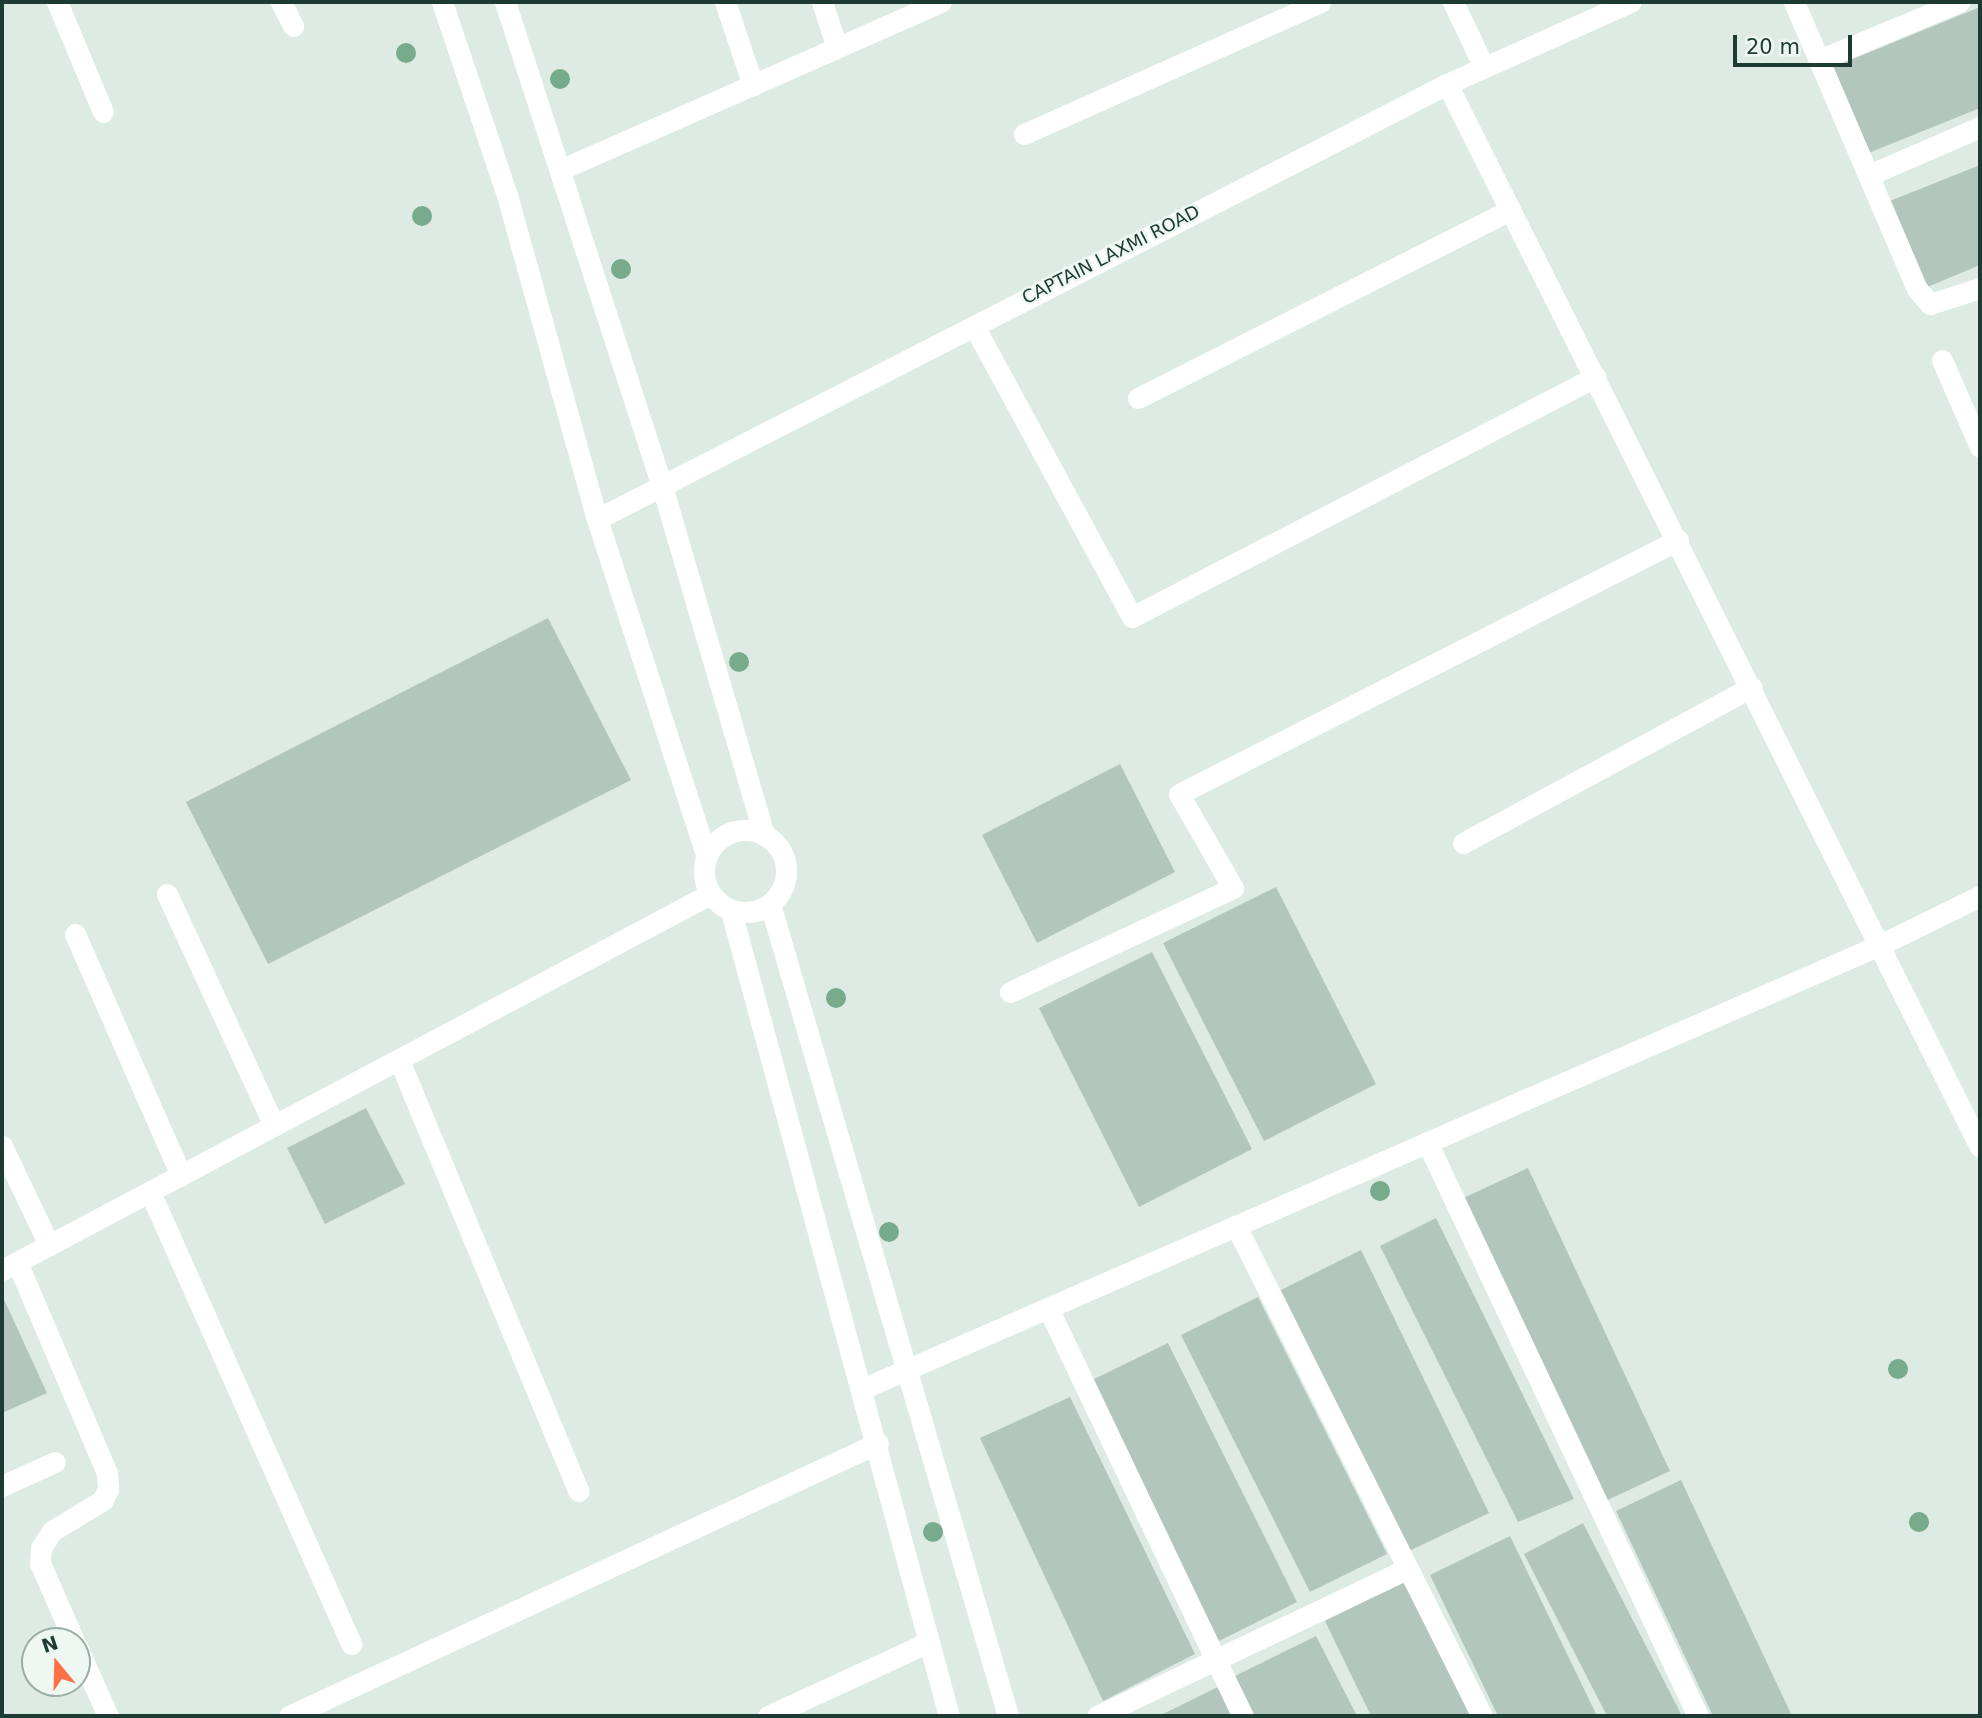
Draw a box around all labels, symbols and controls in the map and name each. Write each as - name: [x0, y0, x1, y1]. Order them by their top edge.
- scale bar: [1737, 21, 1856, 65]
- text: 20 m: [1746, 35, 1800, 59]
- street label: CAPTAIN LAXMI ROAD: [1019, 201, 1203, 309]
- north arrow: [21, 1627, 91, 1697]
- text: N: [39, 1631, 61, 1657]

